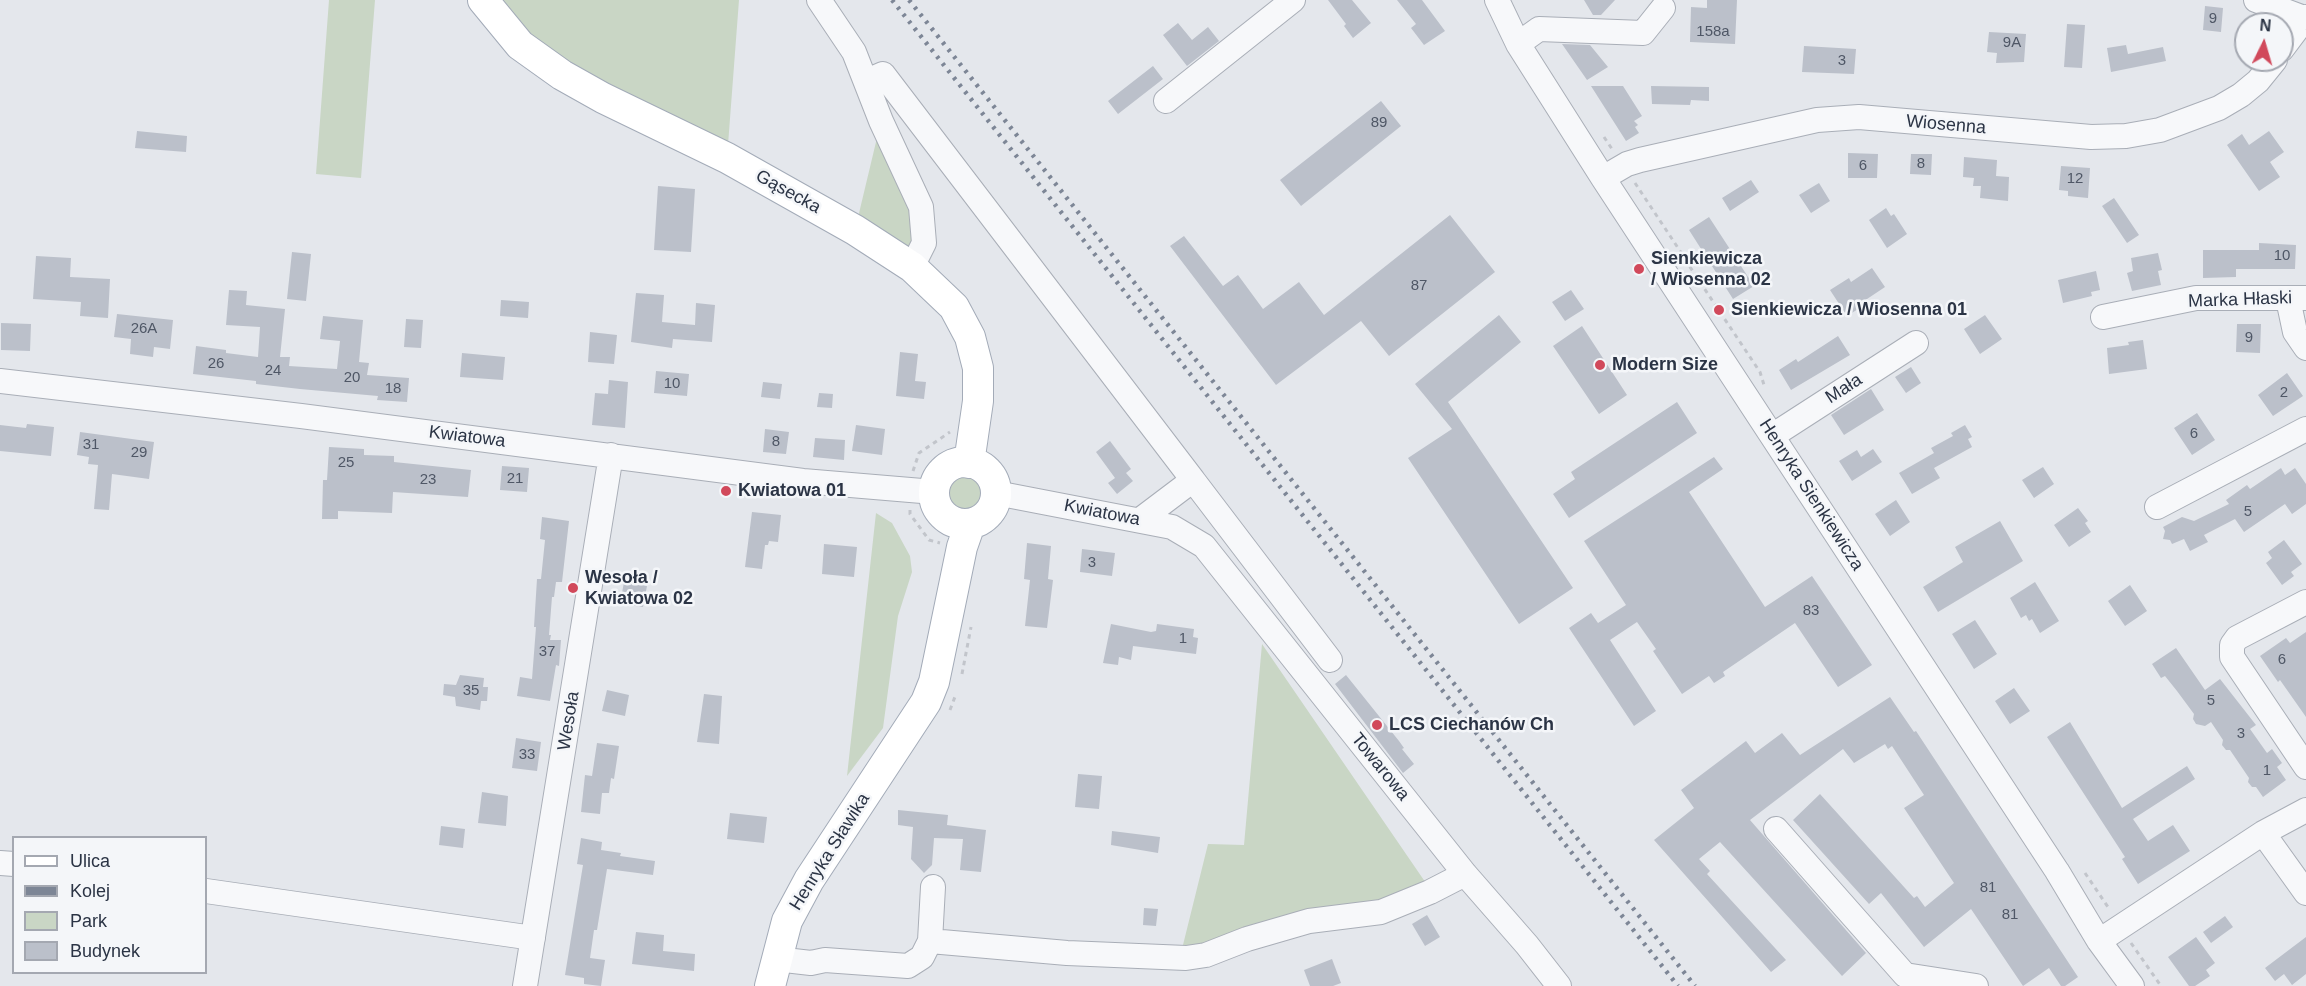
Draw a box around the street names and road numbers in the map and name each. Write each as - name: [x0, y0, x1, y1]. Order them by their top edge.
- street label: Wiosenna: [1905, 111, 1987, 139]
- street label: Gąsecka: [752, 165, 824, 219]
- street label: Marka Hłaski: [2188, 287, 2292, 313]
- street label: Mała: [1822, 369, 1866, 409]
- street label: Henryka Sienkiewicza: [1754, 415, 1868, 575]
- street label: Kwiatowa: [427, 422, 507, 452]
- street label: Kwiatowa: [1062, 495, 1142, 531]
- street label: Wesoła: [554, 690, 584, 752]
- street label: Towarowa: [1346, 729, 1414, 805]
- street label: Henryka Sławika: [785, 789, 875, 915]

